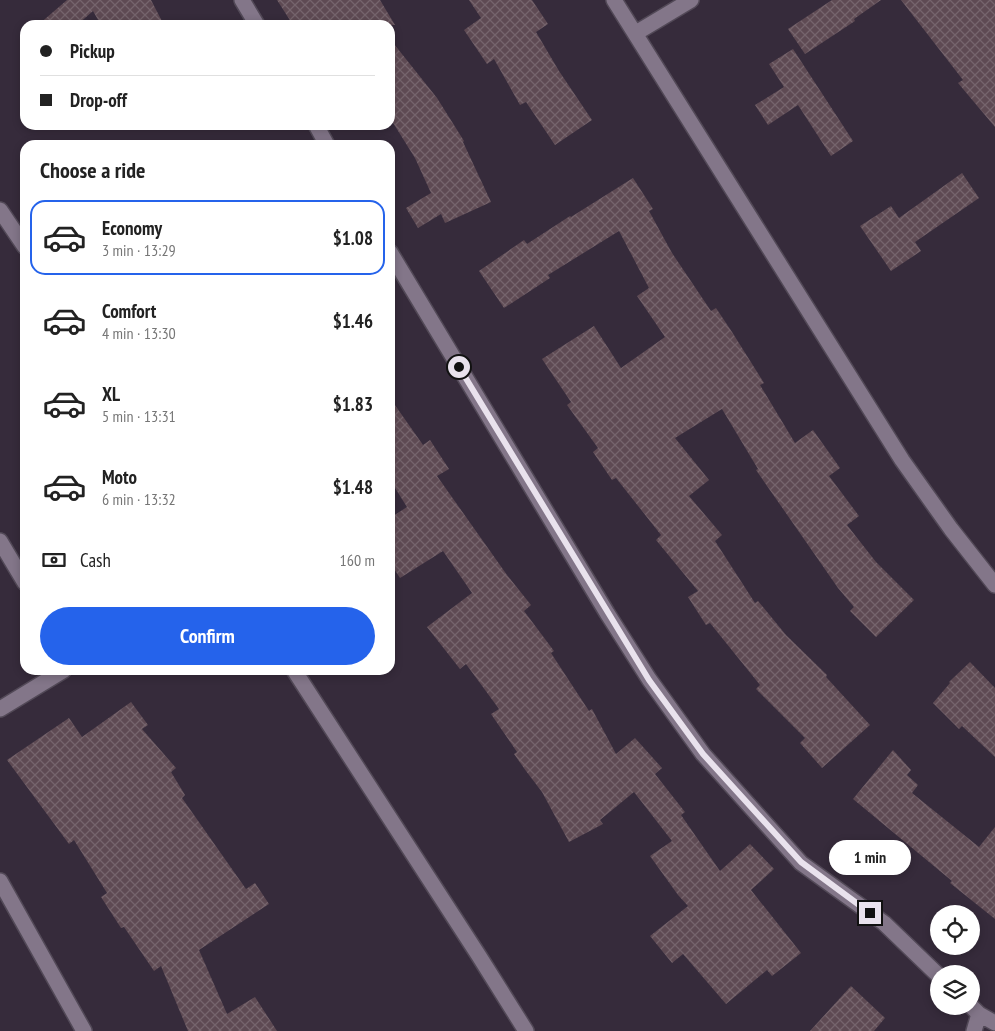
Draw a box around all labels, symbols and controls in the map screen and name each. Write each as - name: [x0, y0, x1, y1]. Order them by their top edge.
- text: Pickup: [70, 39, 115, 63]
- text: Drop-off: [70, 88, 127, 112]
- text: Choose a ride: [40, 156, 145, 184]
- icon: car: [42, 215, 87, 260]
- text: Economy: [102, 216, 162, 240]
- text: $1.08: [333, 226, 373, 250]
- text: 3 min · 13:29: [102, 240, 176, 260]
- icon: car: [42, 298, 87, 343]
- text: Comfort: [102, 299, 156, 323]
- text: $1.46: [333, 309, 373, 333]
- text: 4 min · 13:30: [102, 323, 176, 343]
- route start: [448, 356, 470, 378]
- icon: car: [42, 381, 87, 426]
- text: XL: [102, 382, 120, 406]
- text: $1.83: [333, 392, 373, 416]
- text: 5 min · 13:31: [102, 406, 176, 426]
- icon: car: [42, 464, 87, 509]
- text: Moto: [102, 465, 137, 489]
- text: $1.48: [333, 475, 373, 499]
- text: 6 min · 13:32: [102, 489, 176, 509]
- icon: cash: [40, 546, 68, 574]
- text: Cash: [80, 548, 111, 572]
- text: 160 m: [340, 550, 375, 570]
- button: Confirm: [40, 607, 375, 665]
- callout: 1 min: [829, 840, 911, 876]
- text: 1 min: [854, 847, 886, 867]
- route end: [859, 902, 881, 924]
- map controls: [930, 905, 980, 1015]
- button: locate: [930, 905, 980, 955]
- button: layers: [930, 965, 980, 1015]

